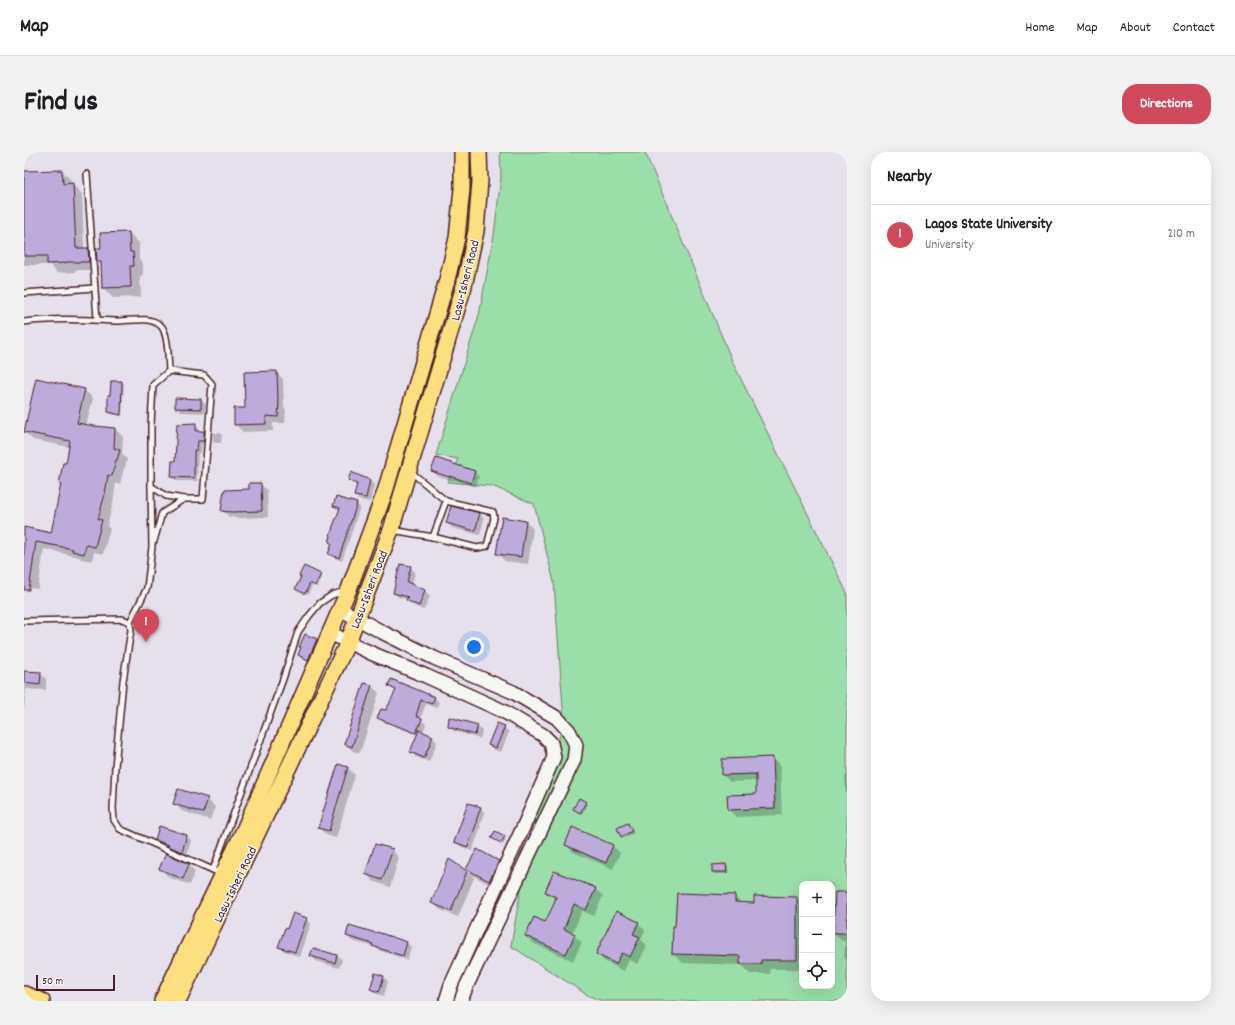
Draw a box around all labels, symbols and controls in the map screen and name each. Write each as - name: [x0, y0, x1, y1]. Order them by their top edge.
- text: Map: [20, 14, 49, 41]
- text: Home: [1025, 18, 1054, 38]
- text: Map: [1076, 18, 1098, 38]
- text: About: [1120, 18, 1151, 38]
- text: Contact: [1173, 18, 1215, 38]
- text: Find us: [24, 84, 98, 124]
- button: Directions: [1122, 84, 1211, 124]
- text: Nearby: [887, 166, 931, 190]
- text: Lagos State University: [925, 214, 1052, 236]
- text: 1: [899, 225, 901, 244]
- text: 210 m: [1167, 225, 1195, 244]
- text: University: [925, 236, 974, 255]
- street label: Lasu-Isheri Road: [447, 238, 486, 323]
- street label: Lasu-Isheri Road: [347, 548, 394, 632]
- pin: 1: [133, 609, 159, 642]
- your location: [464, 637, 484, 657]
- street label: Lasu-Isheri Road: [210, 844, 263, 926]
- map controls: [799, 881, 835, 989]
- button: +: [799, 881, 835, 917]
- button: −: [799, 917, 835, 953]
- button: locate: [799, 953, 835, 989]
- scale bar: [36, 973, 115, 992]
- text: 50 m: [42, 974, 63, 990]

